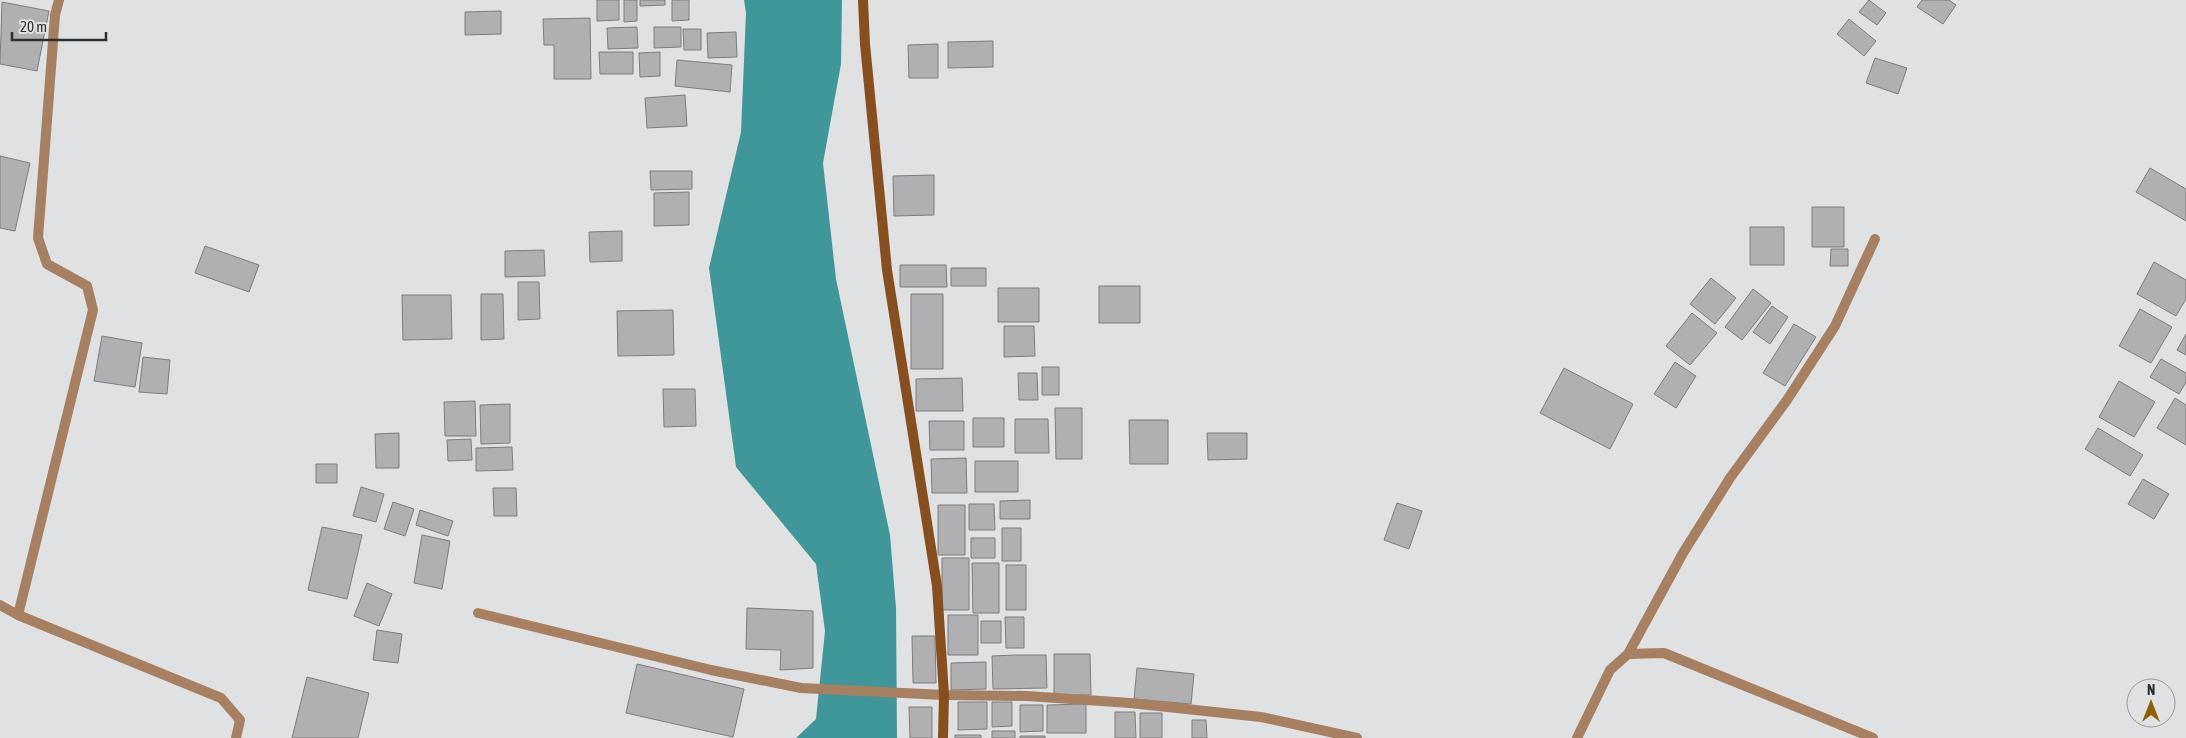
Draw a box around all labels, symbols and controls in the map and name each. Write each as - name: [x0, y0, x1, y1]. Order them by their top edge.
- scale bar: [12, 10, 106, 42]
- text: 20 m: [20, 18, 47, 35]
- north arrow: [2126, 678, 2176, 728]
- text: N: [2147, 682, 2155, 698]

